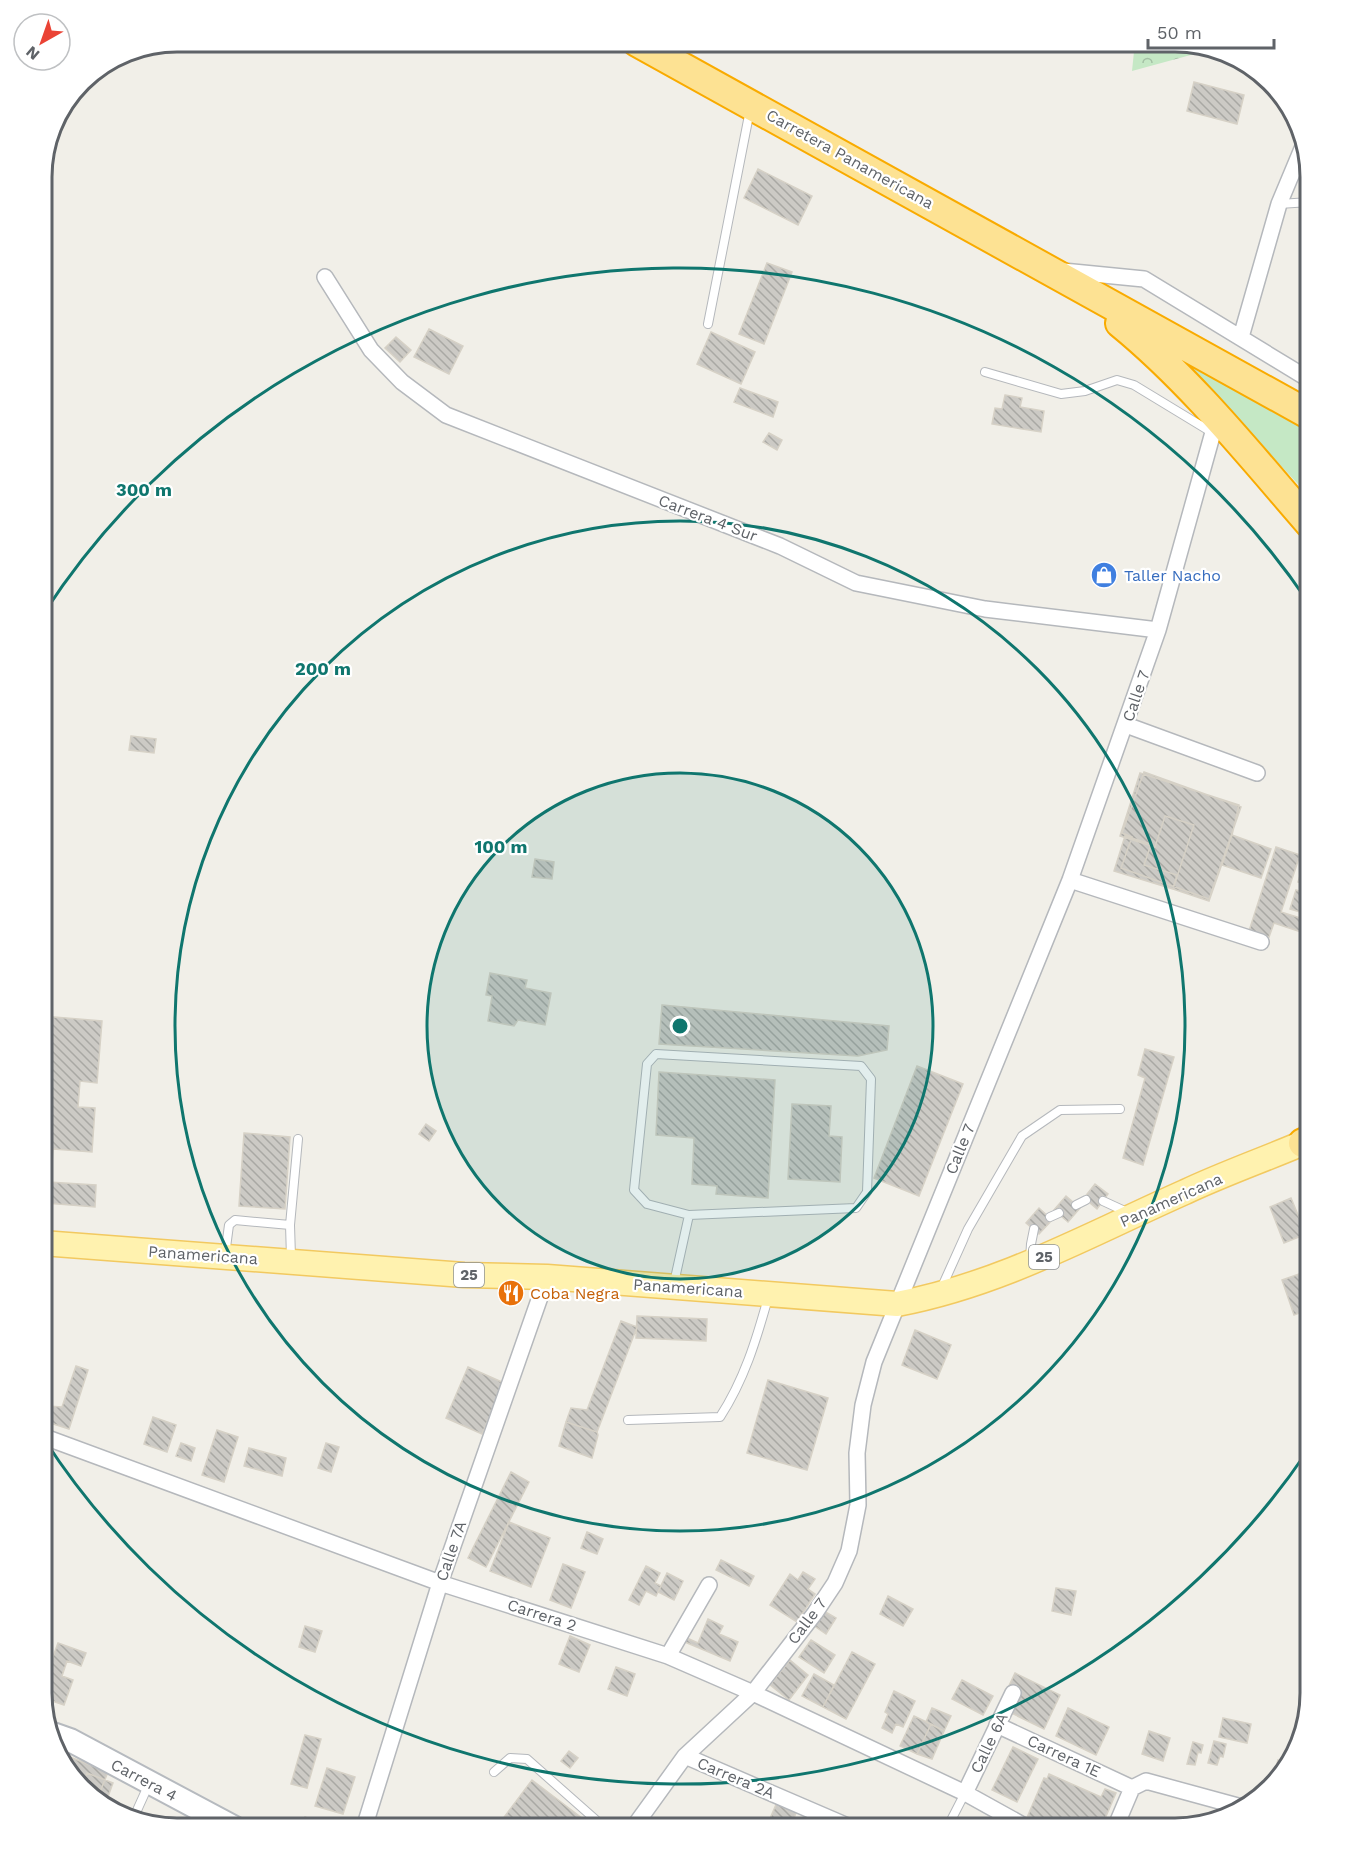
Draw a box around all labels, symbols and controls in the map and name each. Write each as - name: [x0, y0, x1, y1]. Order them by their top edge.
- north arrow: [12, 12, 72, 72]
- scale bar: [1148, 12, 1274, 50]
- text: 50 m: [1157, 22, 1202, 43]
- text: N: [22, 42, 43, 64]
- street label: Carretera Panamericana: [763, 105, 937, 213]
- text: 300 m: [116, 479, 172, 500]
- street label: Carrera 4 Sur: [656, 490, 761, 546]
- shop icon: Taller Nacho: [1089, 560, 1119, 590]
- place label: Taller Nacho: [1124, 566, 1221, 585]
- text: 200 m: [295, 658, 351, 679]
- street label: Calle 7: [1118, 668, 1154, 724]
- text: 100 m: [474, 836, 528, 857]
- centre of rings: [670, 1016, 690, 1036]
- street label: Calle 7: [941, 1121, 979, 1177]
- street label: Panamericana: [1117, 1169, 1225, 1231]
- street label: Panamericana: [147, 1242, 259, 1268]
- road number: 25: [1029, 1245, 1059, 1269]
- road number: 25: [454, 1263, 484, 1287]
- street label: Panamericana: [632, 1275, 744, 1301]
- restaurant icon: Coba Negra: [496, 1278, 526, 1308]
- place label: Coba Negra: [530, 1284, 619, 1303]
- street label: Calle 7A: [432, 1518, 470, 1584]
- street label: Calle 7: [784, 1594, 831, 1648]
- street label: Carrera 2: [505, 1595, 579, 1635]
- street label: Calle 6A: [966, 1709, 1012, 1776]
- street label: Carrera 1E: [1024, 1731, 1104, 1781]
- street label: Carrera 2A: [694, 1753, 778, 1803]
- street label: Carrera 4: [108, 1755, 181, 1805]

